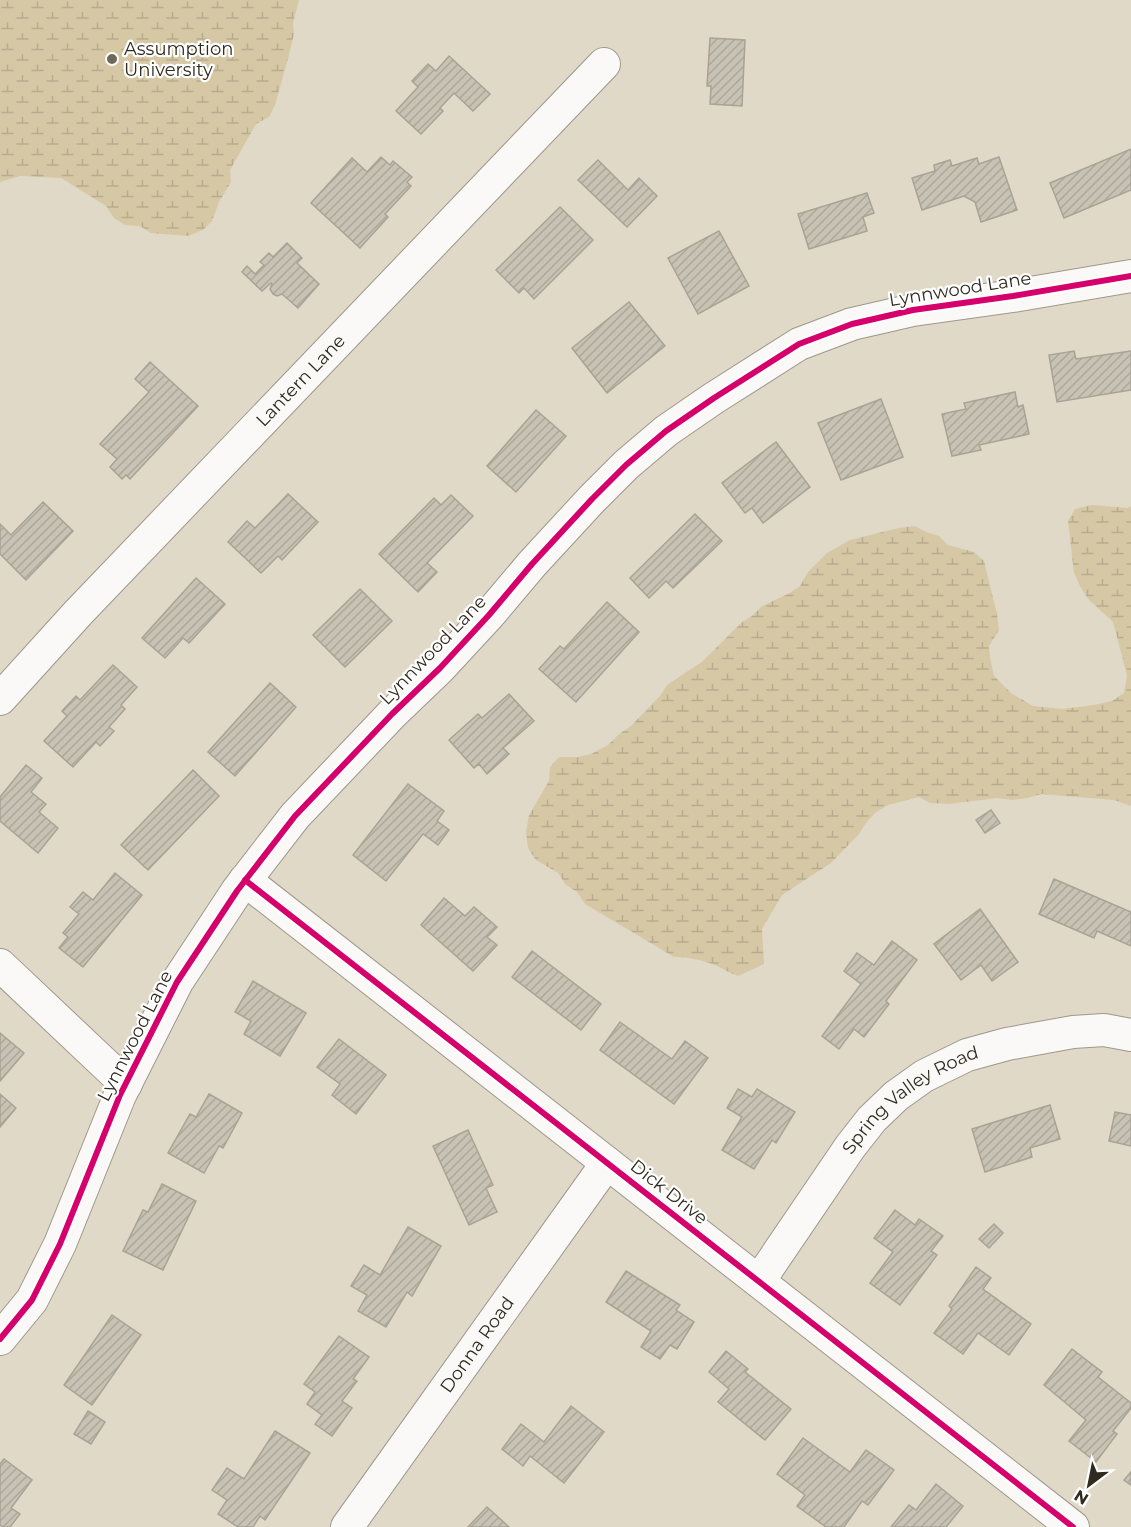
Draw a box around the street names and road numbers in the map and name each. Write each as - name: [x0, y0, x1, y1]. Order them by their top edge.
- street label: Lynnwood Lane: [887, 267, 1033, 311]
- street label: Lantern Lane: [251, 330, 350, 431]
- street label: Lynnwood Lane: [375, 591, 491, 709]
- street label: Lynnwood Lane: [93, 967, 178, 1105]
- street label: Spring Valley Road: [837, 1041, 981, 1158]
- street label: Dick Drive: [626, 1155, 712, 1229]
- street label: Donna Road: [435, 1292, 519, 1397]

